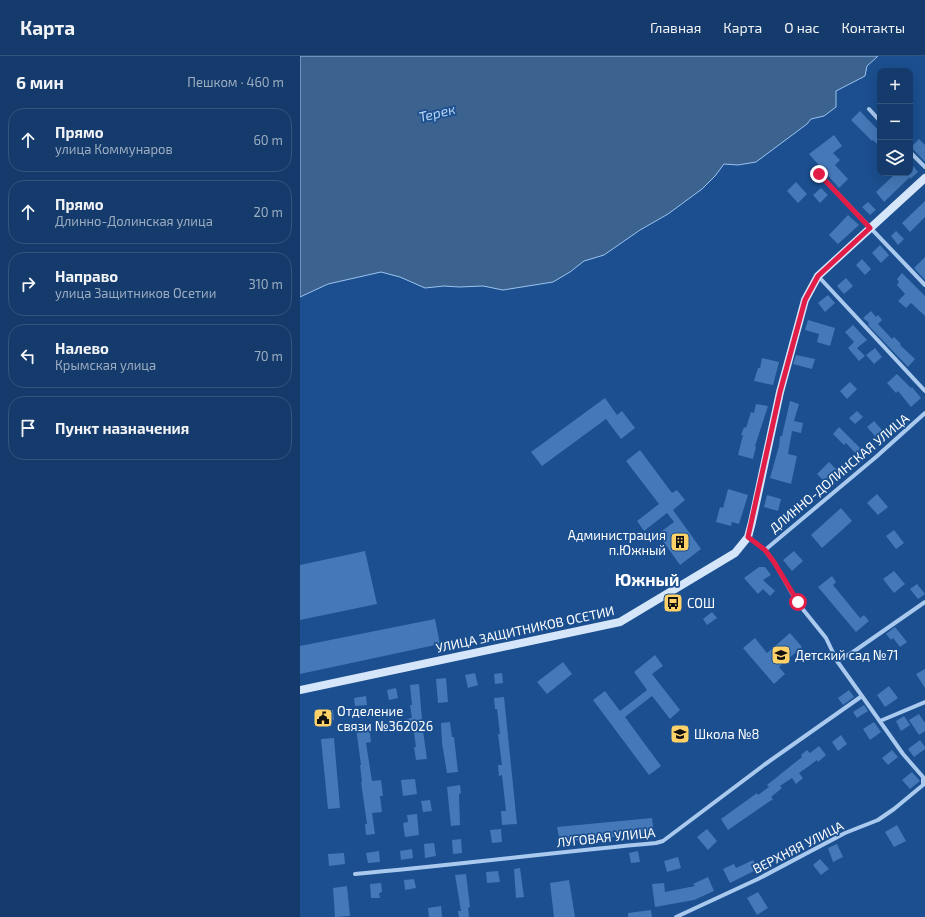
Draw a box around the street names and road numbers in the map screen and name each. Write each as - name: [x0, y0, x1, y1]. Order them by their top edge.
- street label: ДЛИННО-ДОЛИНСКАЯ УЛИЦА: [766, 410, 912, 536]
- street label: УЛИЦА ЗАЩИТНИКОВ ОСЕТИИ: [434, 602, 616, 656]
- street label: ВЕРХНЯЯ УЛИЦА: [750, 817, 846, 877]
- street label: ЛУГОВАЯ УЛИЦА: [556, 824, 656, 850]

